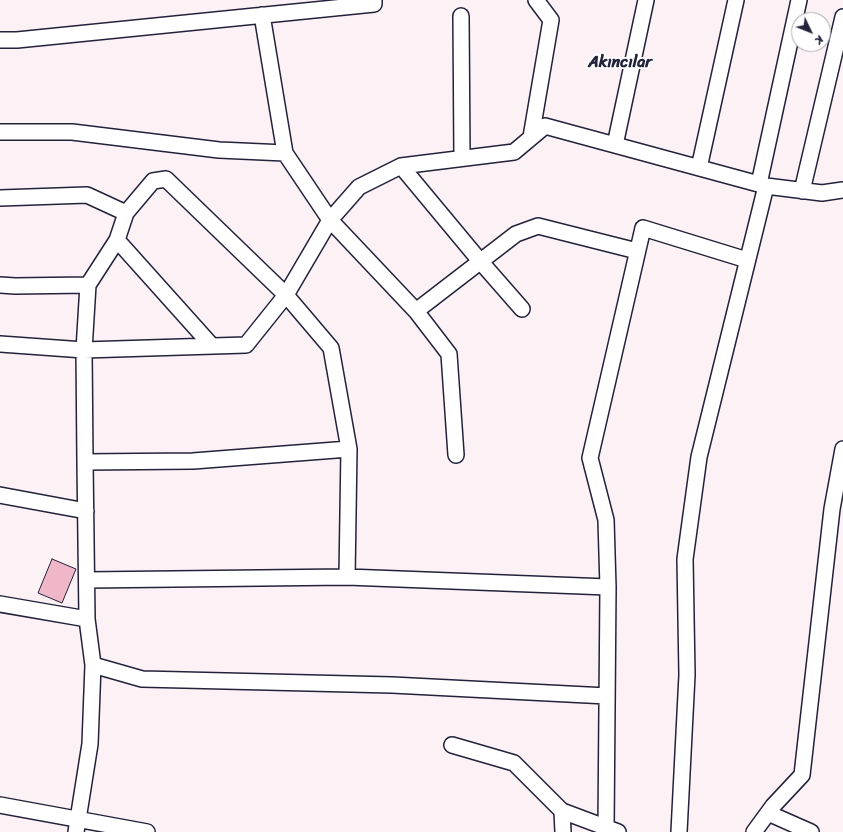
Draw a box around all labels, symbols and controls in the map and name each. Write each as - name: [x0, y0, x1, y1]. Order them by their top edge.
- north arrow: [791, 12, 831, 52]
- text: K: [810, 31, 829, 49]
- district label: Akıncılar: [588, 53, 652, 73]

